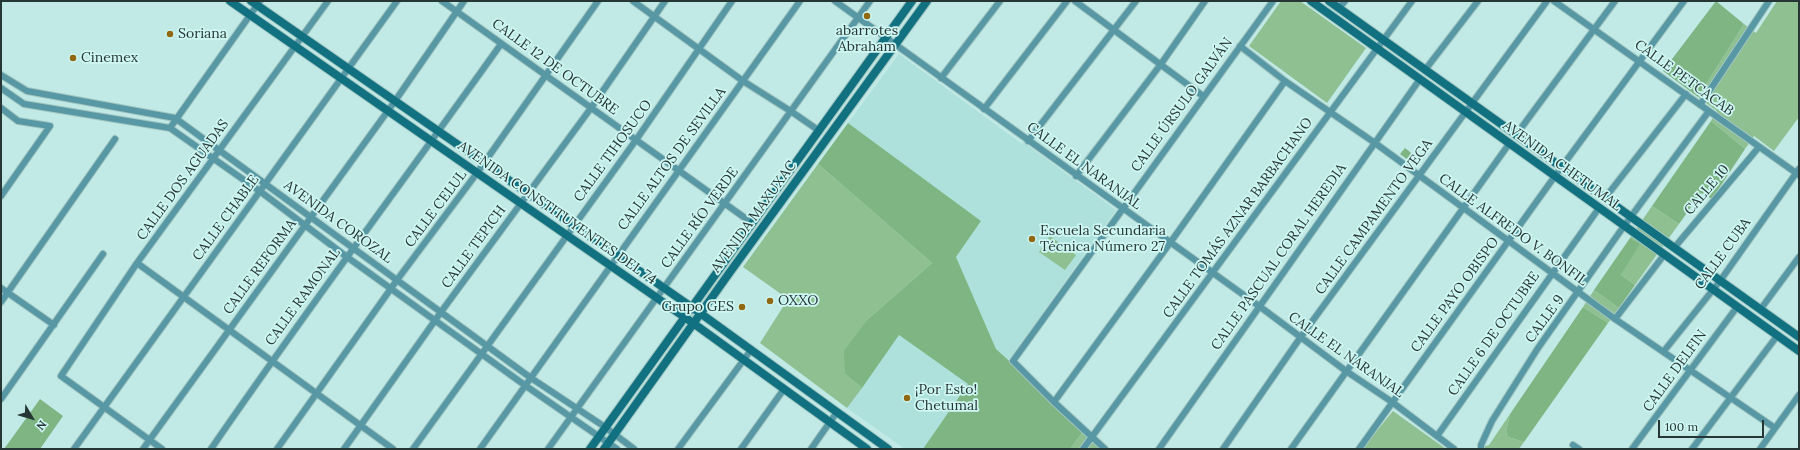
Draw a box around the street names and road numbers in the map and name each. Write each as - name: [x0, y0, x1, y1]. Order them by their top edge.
- street label: CALLE 12 DE OCTUBRE: [488, 15, 622, 119]
- street label: CALLE ÚRSULO GALVÁN: [1128, 35, 1236, 175]
- street label: CALLE PETCACAB: [1631, 36, 1737, 120]
- street label: CALLE ALTOS DE SEVILLA: [614, 84, 730, 234]
- street label: CALLE TIHOSUCO: [570, 97, 656, 205]
- street label: CALLE TOMÁS AZNAR BARBACHANO: [1160, 115, 1316, 321]
- street label: CALLE DOS AGUADAS: [133, 116, 233, 244]
- street label: AVENIDA CHETUMAL: [1499, 117, 1625, 215]
- street label: CALLE EL NARANJAL: [1023, 119, 1145, 213]
- street label: CALLE CAMPAMENTO VEGA: [1312, 136, 1436, 298]
- street label: AVENIDA CONSTITUYENTES DEL 74: [454, 138, 660, 288]
- street label: AVENIDA MAXUXAC: [708, 158, 800, 276]
- street label: CALLE PASCUAL CORAL HEREDIA: [1208, 160, 1350, 354]
- street label: CALLE 10: [1681, 161, 1733, 219]
- street label: CALLE RÍO VERDE: [658, 164, 742, 272]
- street label: CALLE CELUL: [402, 167, 470, 251]
- street label: CALLE ALFREDO V. BONFIL: [1435, 170, 1591, 290]
- street label: CALLE CHABLE: [189, 172, 263, 264]
- street label: AVENIDA COROZAL: [280, 177, 396, 267]
- street label: CALLE TEPICH: [438, 202, 510, 292]
- street label: CALLE CUBA: [1691, 215, 1755, 293]
- street label: CALLE REFORMA: [220, 216, 300, 318]
- street label: CALLE PAYO OBISPO: [1408, 234, 1502, 356]
- street label: CALLE RAMONAL: [262, 245, 344, 349]
- street label: CALLE 6 DE OCTUBRE: [1445, 269, 1543, 399]
- street label: CALLE 9: [1522, 292, 1568, 346]
- street label: CALLE EL NARANJAL: [1285, 309, 1407, 401]
- street label: CALLE DELFIN: [1640, 327, 1710, 415]

